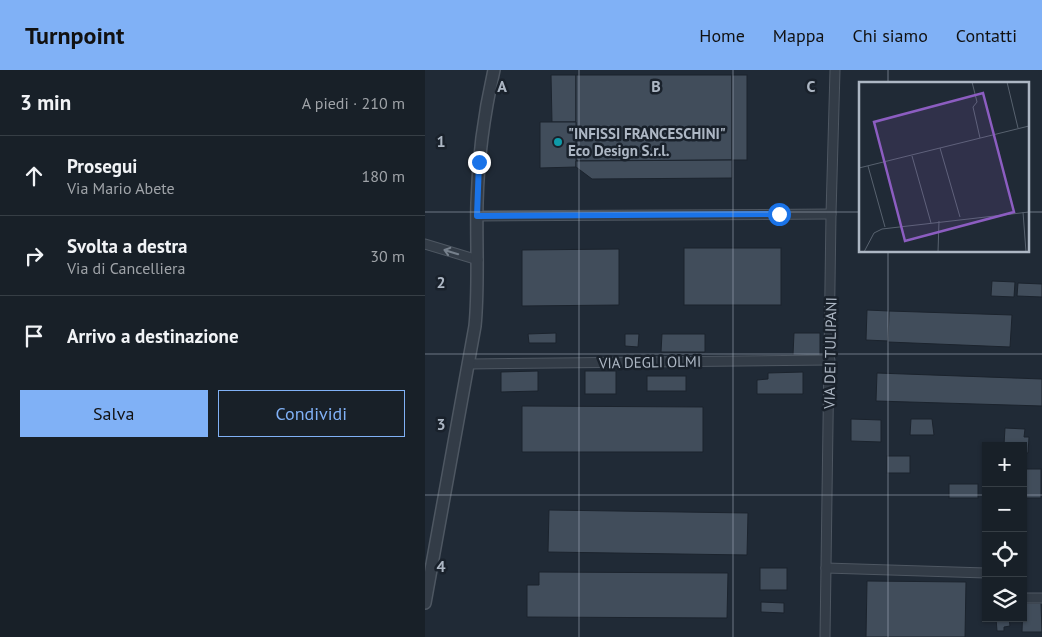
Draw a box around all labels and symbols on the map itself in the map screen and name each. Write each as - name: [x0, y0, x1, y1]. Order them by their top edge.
- text: A: [497, 76, 507, 96]
- text: B: [651, 76, 661, 96]
- text: C: [807, 76, 816, 96]
- inset map: [859, 82, 1029, 252]
- place label: "INFISSI FRANCESCHINI" Eco Design S.r.l.: [568, 124, 726, 160]
- text: 1: [436, 131, 446, 151]
- marker: "INFISSI FRANCESCHINI" Eco Design S.r.l.: [552, 136, 564, 148]
- route end: [468, 151, 491, 174]
- route start: [768, 203, 791, 226]
- one-way arrow: [444, 247, 460, 257]
- text: 2: [436, 272, 446, 292]
- street label: VIA DEI TULIPANI: [820, 297, 840, 410]
- street label: VIA DEGLI OLMI: [598, 352, 701, 372]
- text: 3: [436, 414, 446, 434]
- text: 4: [436, 556, 446, 576]

